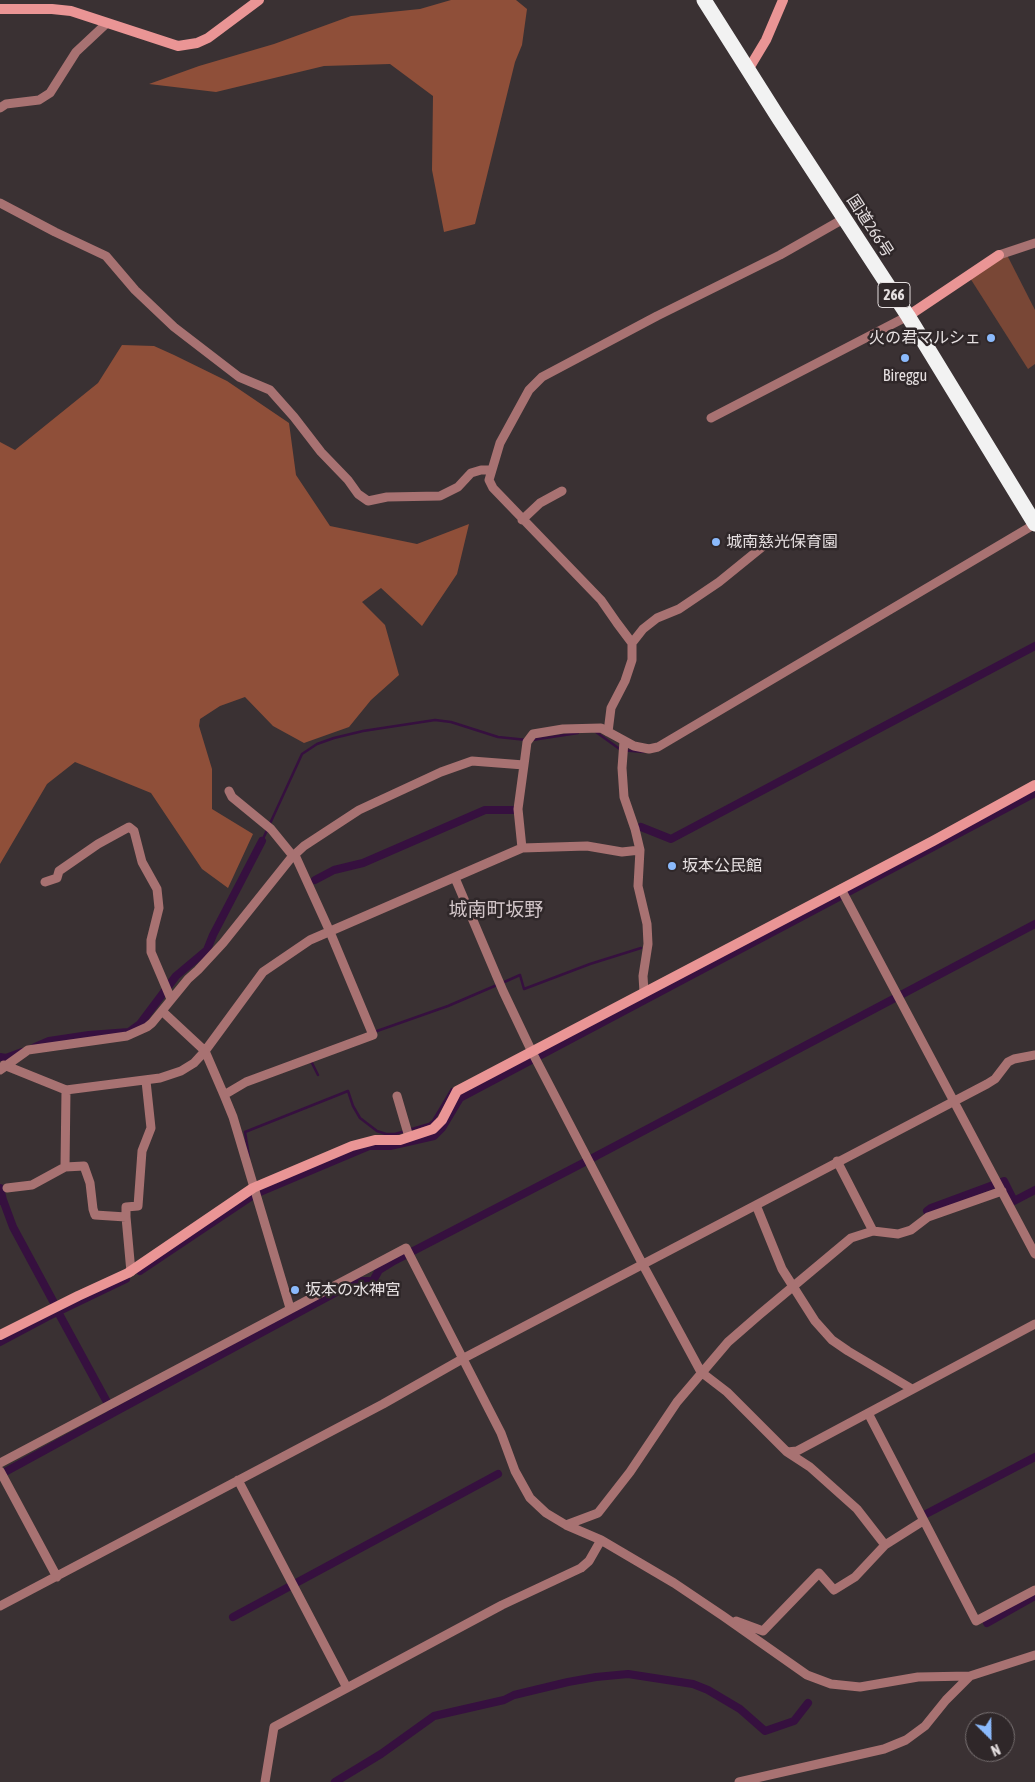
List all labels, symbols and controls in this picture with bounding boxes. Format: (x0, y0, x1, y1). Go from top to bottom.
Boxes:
street label: 国道266号 (843, 191, 897, 261)
road number: 266 (878, 282, 910, 308)
place label: 火の君マルシェ (869, 328, 981, 348)
marker: 火の君マルシェ (985, 332, 997, 344)
marker: Bireggu (899, 352, 911, 364)
place label: Bireggu (883, 366, 927, 386)
place label: 城南慈光保育園 (726, 532, 838, 552)
marker: 城南慈光保育園 (710, 536, 722, 548)
place label: 坂本公民館 (682, 856, 762, 876)
marker: 坂本公民館 (666, 860, 678, 872)
district label: 城南町坂野 (449, 899, 543, 921)
place label: 坂本の水神宮 (305, 1280, 401, 1300)
marker: 坂本の水神宮 (289, 1284, 301, 1296)
north arrow (965, 1712, 1015, 1762)
text: N (989, 1741, 1002, 1759)

